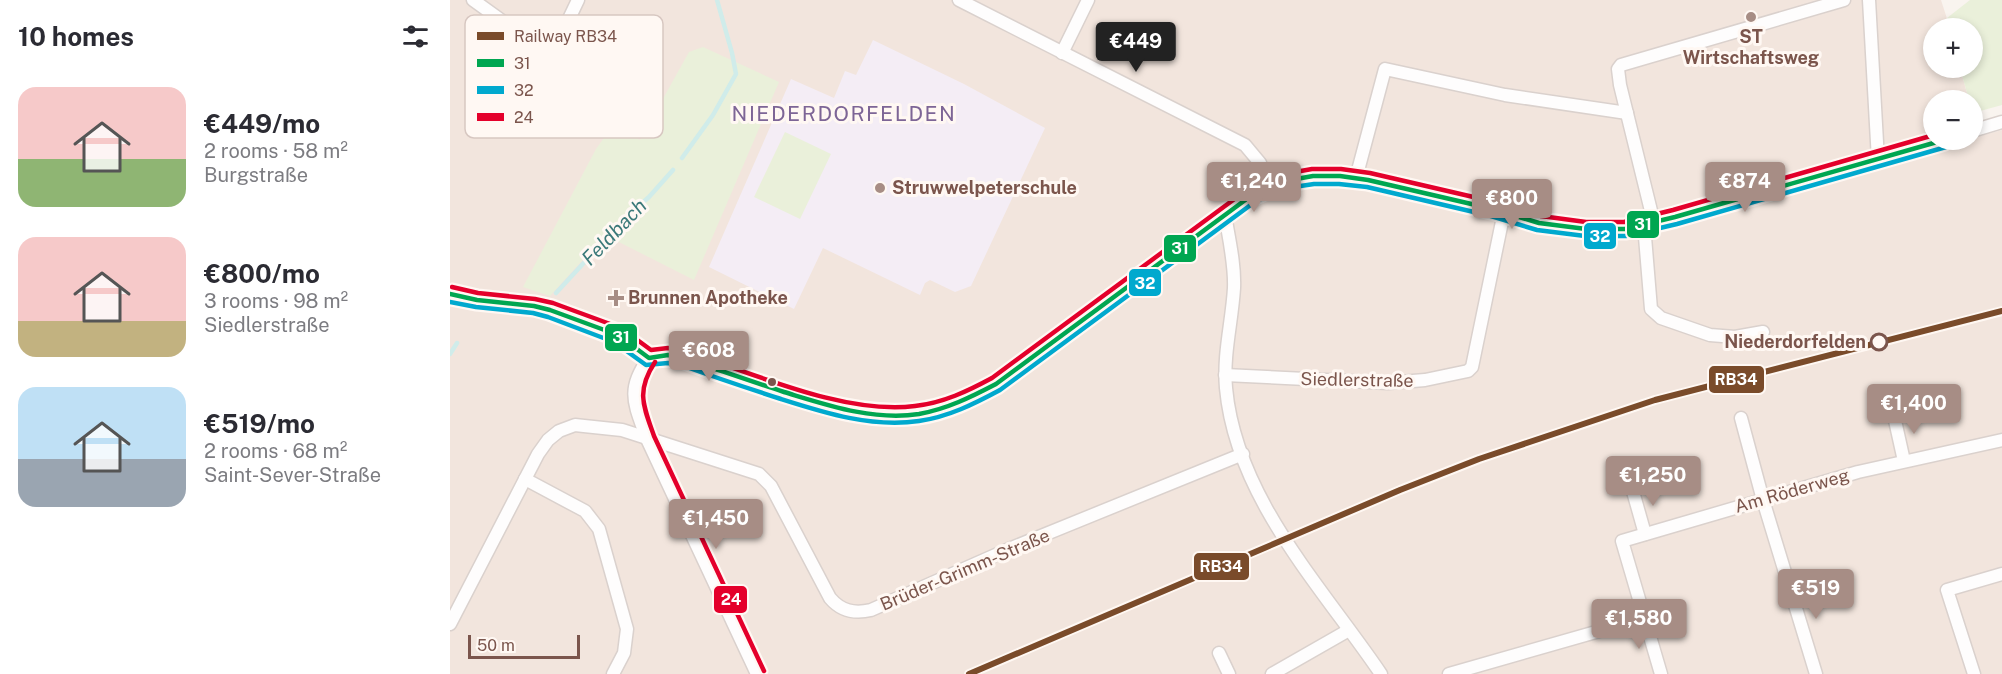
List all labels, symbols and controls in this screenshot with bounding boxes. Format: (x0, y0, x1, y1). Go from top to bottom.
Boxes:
marker: ST Wirtschaftsweg (1744, 10, 1758, 24)
legend (465, 15, 663, 138)
map controls (1923, 18, 1983, 150)
button: + (1923, 18, 1983, 78)
icon: filters (399, 20, 432, 53)
text: 10 homes (18, 21, 134, 52)
pin: €449 (1100, 22, 1172, 73)
place label: ST Wirtschaftsweg (1683, 26, 1819, 68)
text: Railway RB34 (514, 27, 617, 46)
text: €449 (1110, 29, 1162, 53)
text: 31 (514, 54, 531, 73)
text: 32 (514, 81, 534, 100)
button: − (1923, 90, 1983, 150)
district label: NIEDERDORFELDEN (732, 101, 956, 126)
text: €449/mo (204, 108, 320, 139)
text: 24 (514, 108, 534, 127)
icon: home (66, 111, 138, 183)
text: 2 rooms · 58 m² (204, 139, 348, 163)
pin: €1,240 (1205, 162, 1303, 213)
pin: €874 (1709, 162, 1781, 213)
text: Burgstraße (204, 163, 308, 187)
text: €1,240 (1221, 169, 1287, 193)
text: €874 (1719, 169, 1771, 193)
place label: Struwwelpeterschule (892, 177, 1077, 198)
pin: €800 (1476, 179, 1548, 230)
marker: Struwwelpeterschule (873, 181, 887, 195)
text: €800 (1486, 186, 1538, 210)
water label: Feldbach (577, 194, 651, 270)
line badge: 31 (1626, 210, 1660, 239)
text: 31 (1634, 215, 1652, 234)
line badge: 32 (1583, 222, 1617, 250)
text: 32 (1590, 227, 1610, 246)
line badge: 31 (1163, 234, 1197, 263)
text: 31 (1171, 239, 1189, 258)
text: €800/mo (204, 258, 320, 289)
icon: home (66, 261, 138, 333)
line badge: 32 (1128, 268, 1162, 297)
text: 32 (1135, 274, 1155, 293)
place label: Brunnen Apotheke (628, 287, 788, 308)
text: 3 rooms · 98 m² (204, 289, 348, 313)
marker: Brunnen Apotheke (609, 291, 623, 305)
text: Siedlerstraße (204, 313, 330, 337)
line badge: 31 (604, 323, 638, 352)
text: 31 (612, 328, 630, 347)
pin: €608 (673, 331, 745, 382)
place label: Niederdorfelden (1724, 331, 1866, 352)
marker: Niederdorfelden (1870, 333, 1888, 351)
text: €608 (683, 338, 735, 362)
line badge: RB34 (1708, 365, 1765, 394)
street label: Siedlerstraße (1300, 368, 1414, 391)
text: RB34 (1714, 370, 1758, 389)
unlabelled marker (766, 376, 778, 388)
pin: €1,400 (1865, 384, 1963, 435)
text: €1,400 (1881, 391, 1947, 415)
text: €519/mo (204, 408, 315, 439)
icon: home (66, 411, 138, 483)
text: 2 rooms · 68 m² (204, 439, 347, 463)
pin: €1,250 (1604, 456, 1702, 507)
text: Saint-Sever-Straße (204, 463, 381, 487)
text: €1,250 (1620, 463, 1686, 487)
street label: Am Röderweg (1732, 464, 1852, 517)
pin: €1,450 (667, 499, 765, 550)
text: €1,450 (683, 506, 749, 530)
street label: Brüder-Grimm-Straße (877, 524, 1053, 615)
line badge: RB34 (1193, 552, 1250, 581)
text: RB34 (1199, 557, 1243, 576)
pin: €519 (1780, 569, 1852, 620)
text: €519 (1792, 576, 1840, 600)
line badge: 24 (713, 585, 748, 614)
text: 24 (721, 590, 742, 609)
pin: €1,580 (1590, 599, 1688, 650)
text: €1,580 (1606, 606, 1672, 630)
scale bar (468, 632, 580, 660)
text: 50 m (477, 636, 515, 655)

